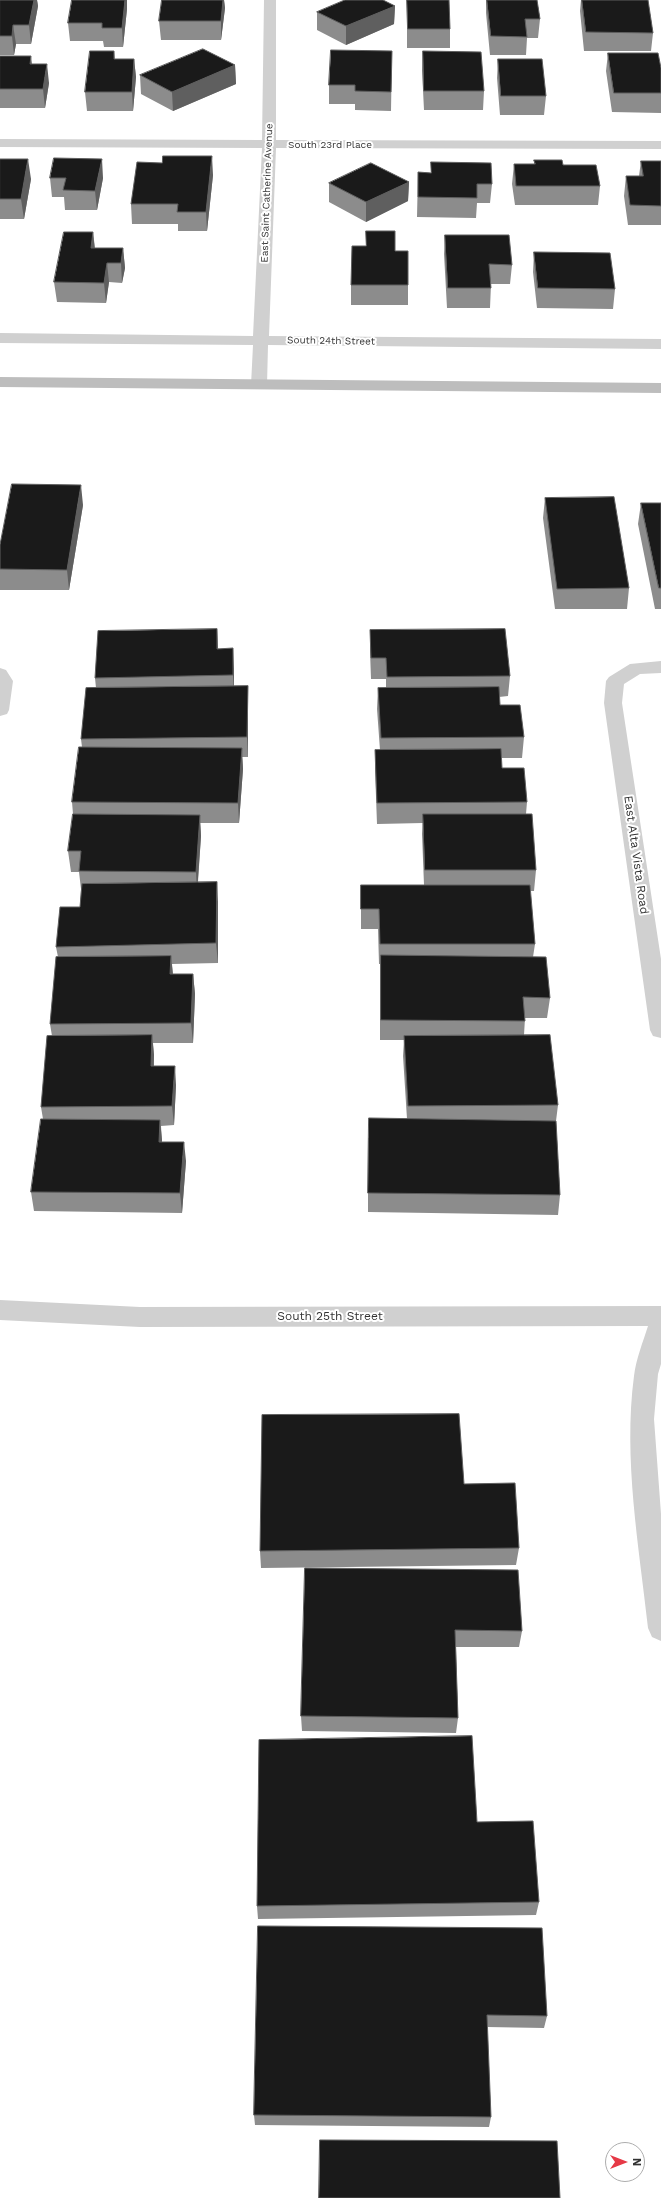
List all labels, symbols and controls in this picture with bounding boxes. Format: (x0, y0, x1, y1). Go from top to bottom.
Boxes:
street label: East Saint Catherine Avenue (259, 123, 275, 263)
street label: South 23rd Place (288, 139, 372, 151)
street label: South 24th Street (287, 334, 375, 348)
street label: East Alta Vista Road (621, 795, 651, 915)
street label: South 25th Street (277, 1309, 383, 1323)
north arrow (605, 2142, 645, 2182)
text: N (630, 2158, 643, 2166)

